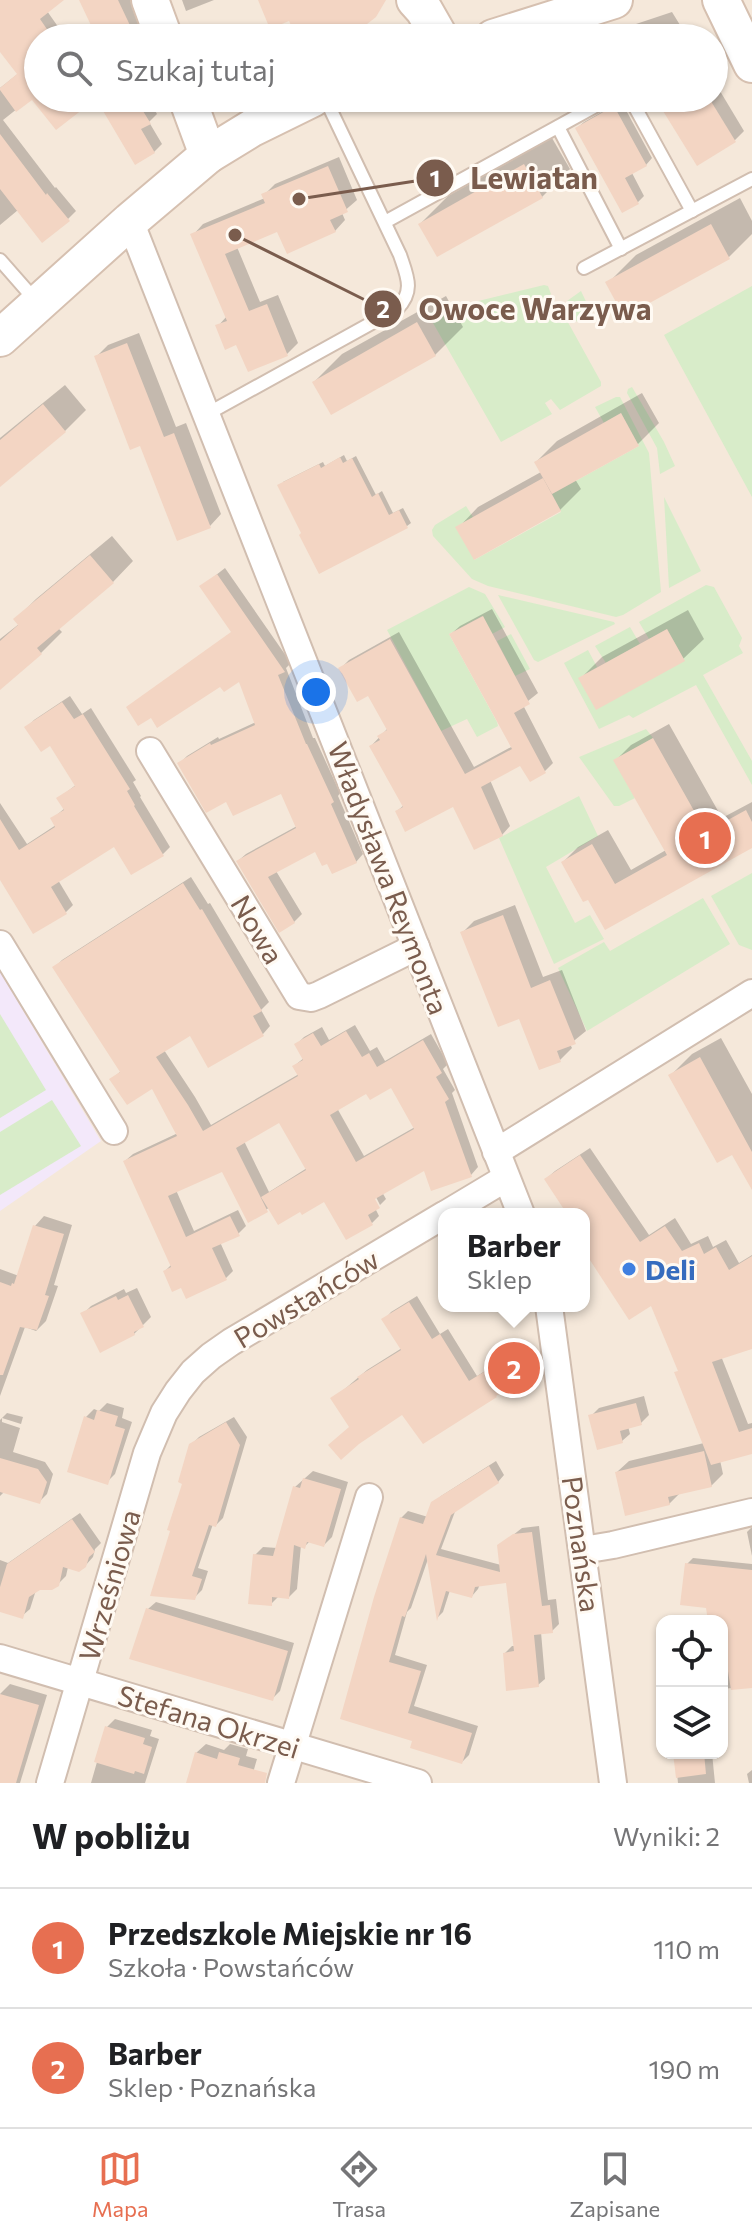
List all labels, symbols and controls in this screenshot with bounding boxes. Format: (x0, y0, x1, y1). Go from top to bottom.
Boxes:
search box (24, 24, 728, 112)
icon: search (52, 46, 96, 90)
text: Szukaj tutaj (116, 50, 275, 87)
callout: Lewiatan (415, 151, 614, 205)
text: Lewiatan (470, 158, 598, 195)
text: 1 (430, 163, 440, 192)
callout: Owoce Warzywa (363, 282, 668, 336)
text: Owoce Warzywa (419, 289, 651, 326)
text: 2 (376, 294, 390, 323)
your location (296, 672, 336, 712)
street label: Władysława Reymonta (321, 737, 457, 1019)
pin: 1 (679, 808, 731, 868)
street label: Nowa (224, 888, 292, 970)
popup (438, 1208, 590, 1312)
text: Barber (467, 1226, 561, 1263)
street label: Powstańców (227, 1241, 385, 1355)
place label: Deli (645, 1252, 696, 1286)
marker: Deli (620, 1260, 638, 1278)
text: Sklep (467, 1263, 532, 1294)
pin: 2 (488, 1338, 540, 1398)
street label: Poznańska (556, 1474, 608, 1614)
street label: Wrześniowa (71, 1505, 147, 1665)
map controls (656, 1615, 728, 1759)
button: locate (656, 1615, 728, 1687)
street label: Stefana Okrzei (114, 1677, 304, 1765)
button: layers (656, 1687, 728, 1759)
text: W pobliżu (32, 1814, 190, 1856)
text: Wyniki: 2 (613, 1820, 720, 1851)
text: Przedszkole Miejskie nr 16 (108, 1914, 472, 1951)
text: 1 (52, 1933, 64, 1964)
text: 110 m (653, 1933, 720, 1964)
text: Szkoła · Powstańców (108, 1951, 354, 1982)
text: Barber (108, 2034, 202, 2071)
text: 2 (51, 2053, 65, 2084)
text: 190 m (648, 2053, 720, 2084)
text: Sklep · Poznańska (108, 2071, 316, 2102)
tab: Mapa (92, 2147, 149, 2222)
tab: Trasa (332, 2147, 386, 2222)
tab: Zapisane (570, 2147, 660, 2222)

